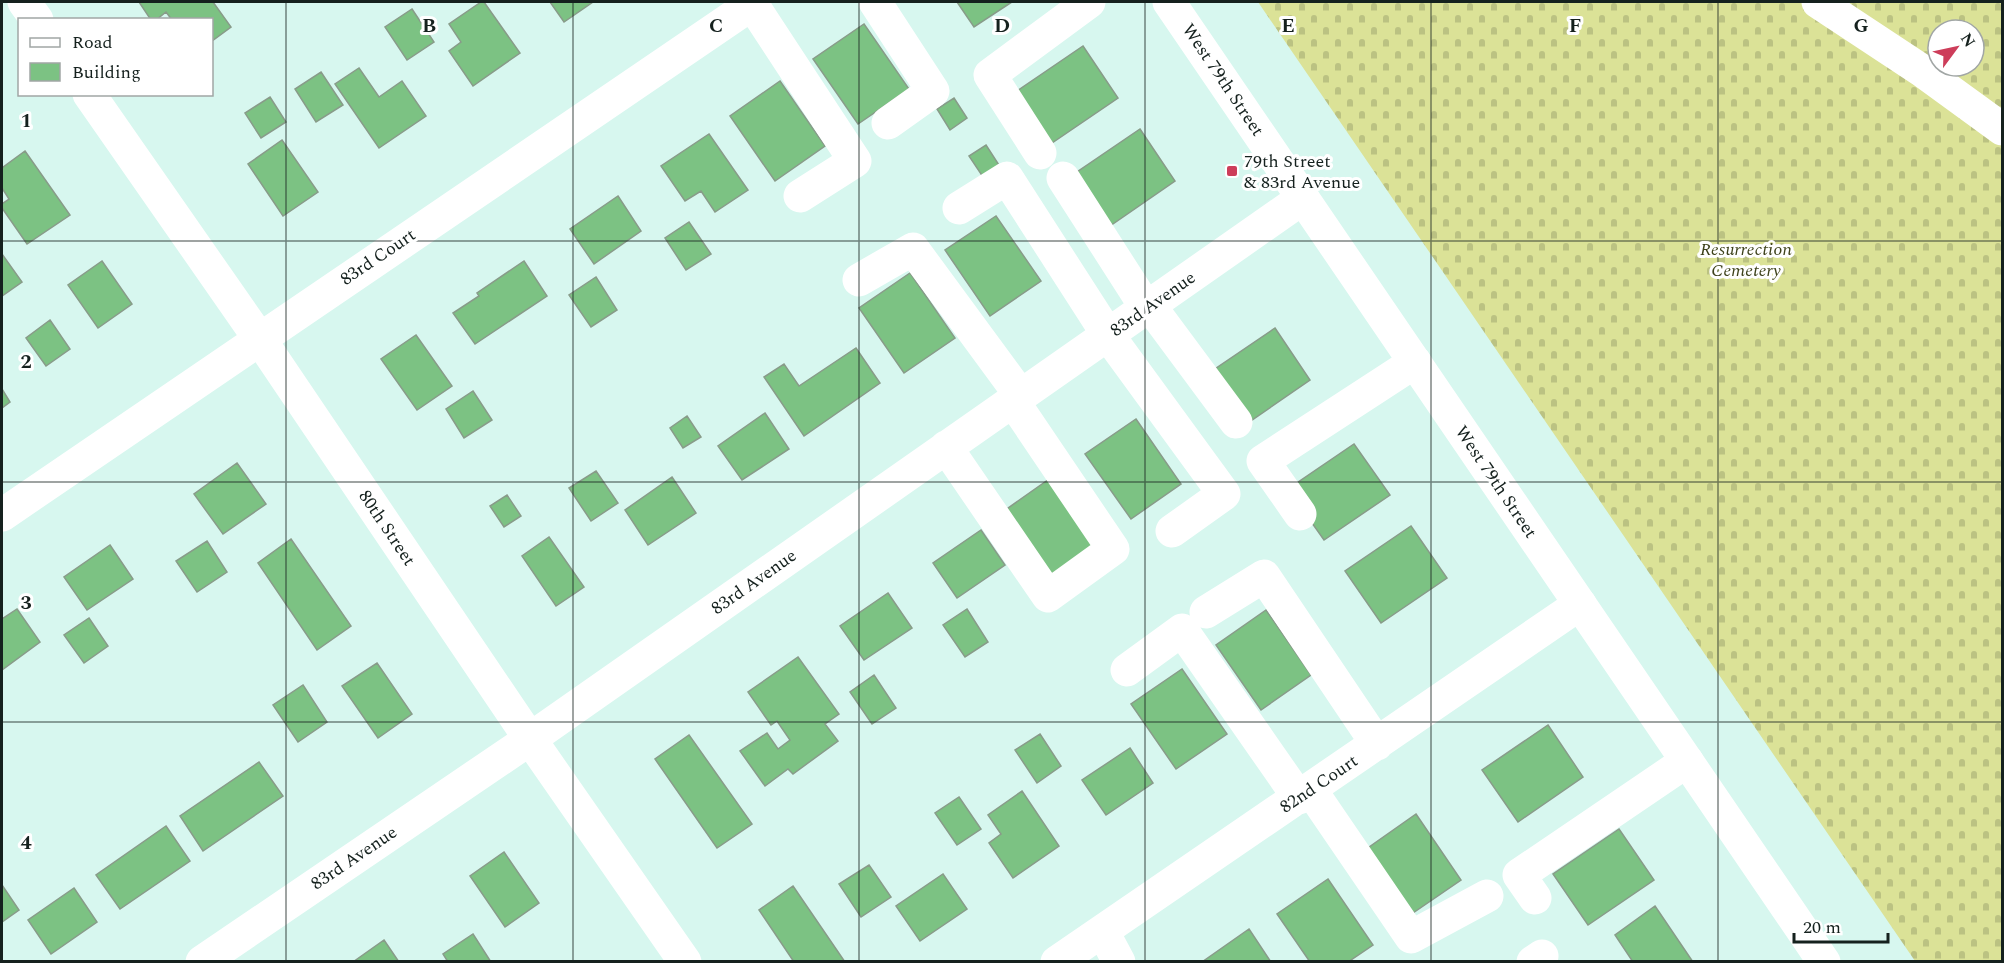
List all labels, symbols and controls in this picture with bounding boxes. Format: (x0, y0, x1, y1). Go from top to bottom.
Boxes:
text: B (422, 11, 436, 41)
text: C (709, 11, 723, 41)
text: D (994, 11, 1010, 41)
text: E (1281, 11, 1295, 41)
text: F (1569, 11, 1581, 41)
text: G (1853, 11, 1869, 41)
legend (18, 18, 213, 96)
street label: West 79th Street (1175, 18, 1271, 142)
north arrow (1926, 18, 1986, 78)
text: N (1954, 28, 1981, 52)
text: Road (72, 29, 113, 56)
text: Building (72, 59, 141, 86)
text: 1 (20, 106, 32, 136)
place label: 79th Street & 83rd Avenue (1244, 148, 1360, 196)
marker: 79th Street & 83rd Avenue (1225, 164, 1239, 178)
street label: 83rd Court (335, 222, 421, 292)
park label: Resurrection Cemetery (1700, 236, 1792, 284)
street label: 83rd Avenue (1105, 265, 1201, 343)
text: 2 (20, 347, 32, 377)
street label: West 79th Street (1448, 420, 1544, 544)
street label: 80th Street (352, 485, 422, 571)
street label: 83rd Avenue (706, 543, 802, 621)
text: 3 (20, 588, 32, 618)
street label: 82nd Court (1274, 748, 1364, 820)
street label: 83rd Avenue (305, 819, 403, 897)
text: 4 (20, 828, 32, 858)
scale bar (1794, 906, 1888, 944)
text: 20 m (1803, 914, 1841, 941)

